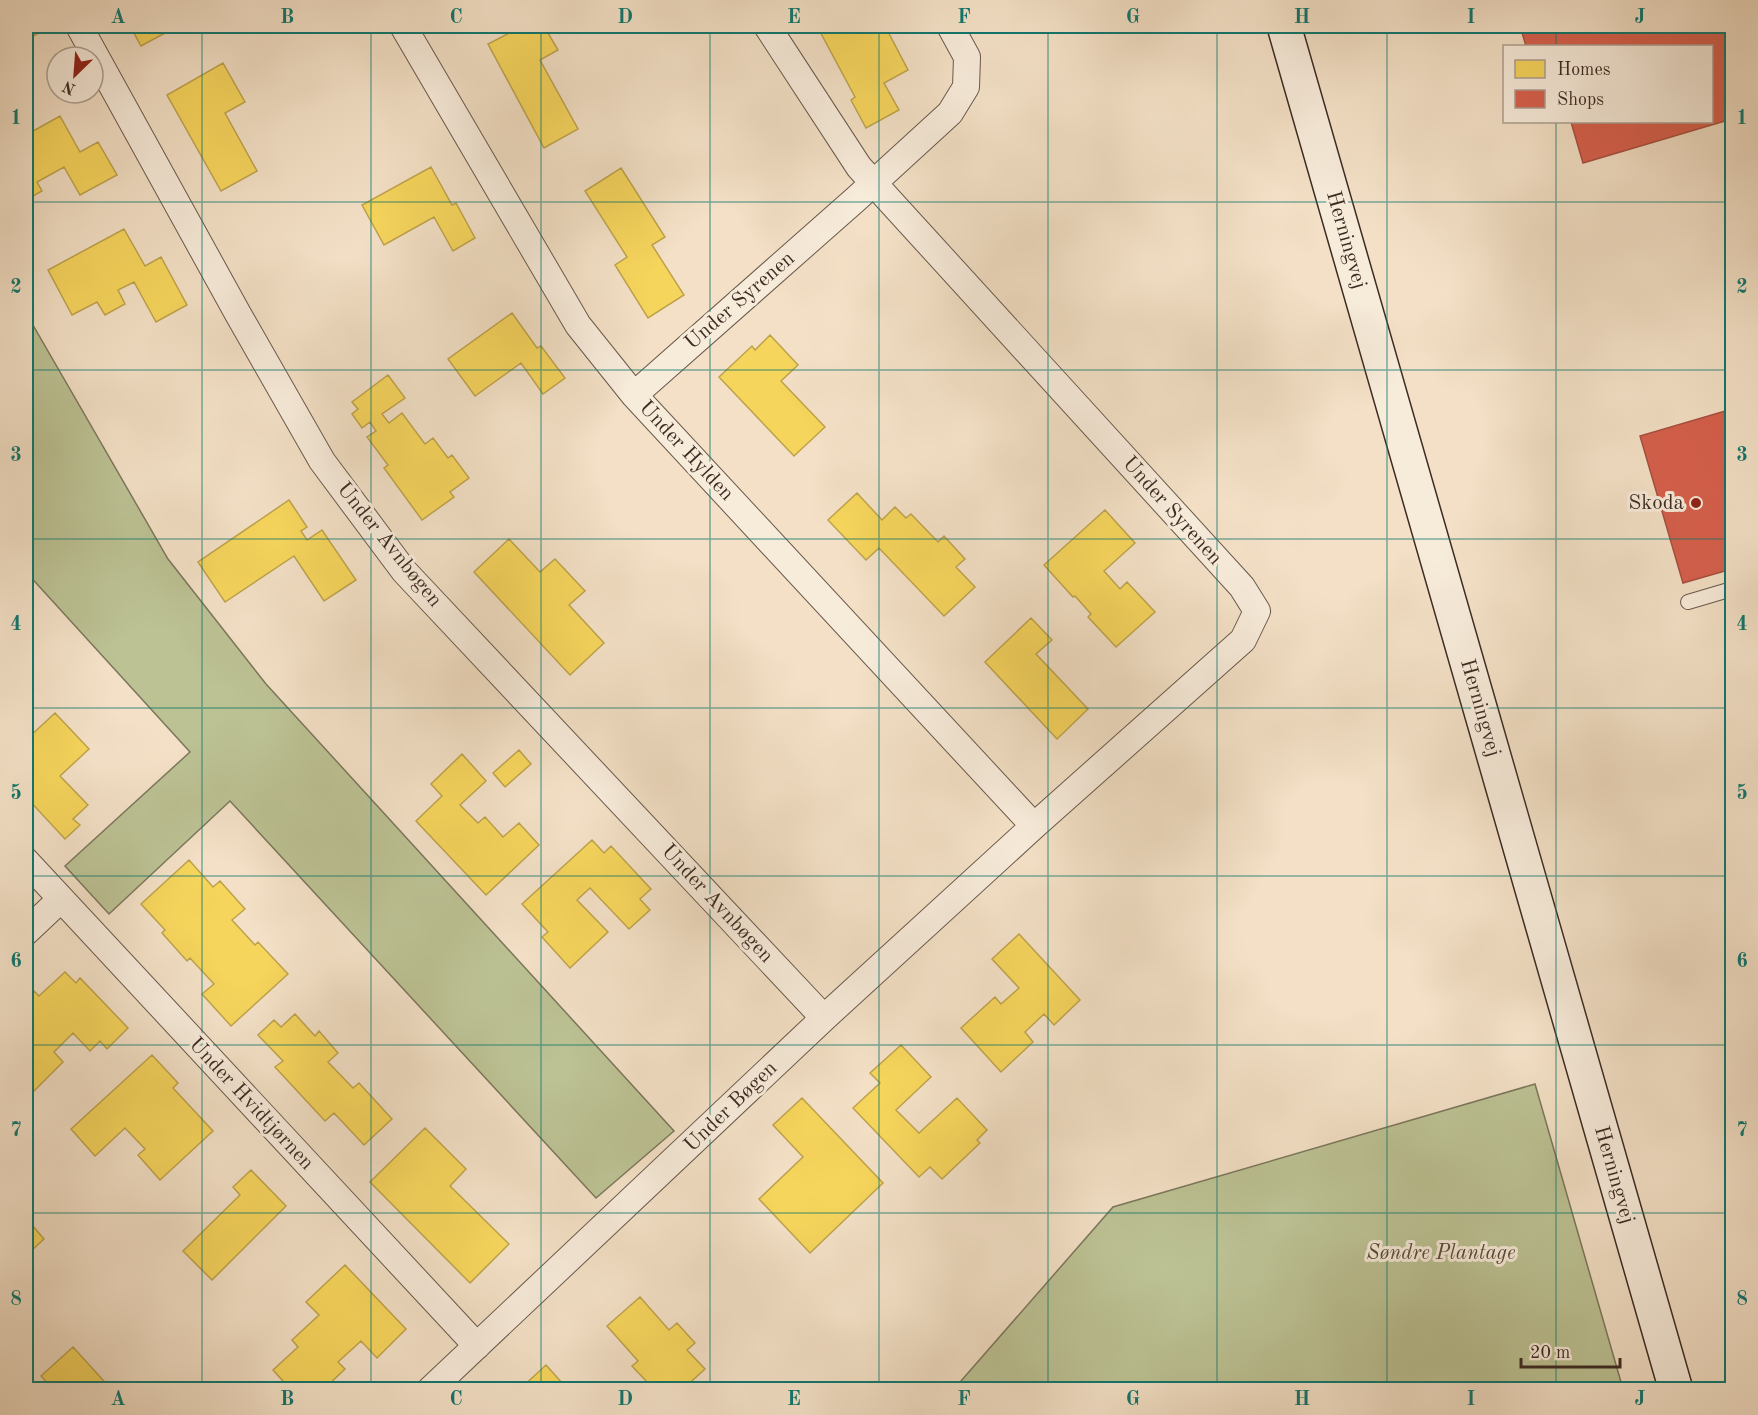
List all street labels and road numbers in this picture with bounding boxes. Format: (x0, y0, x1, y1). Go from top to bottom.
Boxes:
street label: Herningvej (1322, 189, 1370, 291)
street label: Under Syrenen (681, 248, 799, 354)
street label: Under Hylden (635, 397, 737, 505)
street label: Under Syrenen (1118, 453, 1226, 569)
street label: Under Avnbøgen (333, 479, 445, 611)
street label: Herningvej (1456, 657, 1504, 759)
street label: Under Avnbøgen (657, 841, 777, 967)
street label: Under Hvidtjørnen (184, 1034, 318, 1174)
street label: Under Bøgen (681, 1058, 781, 1156)
street label: Herningvej (1590, 1124, 1638, 1226)

